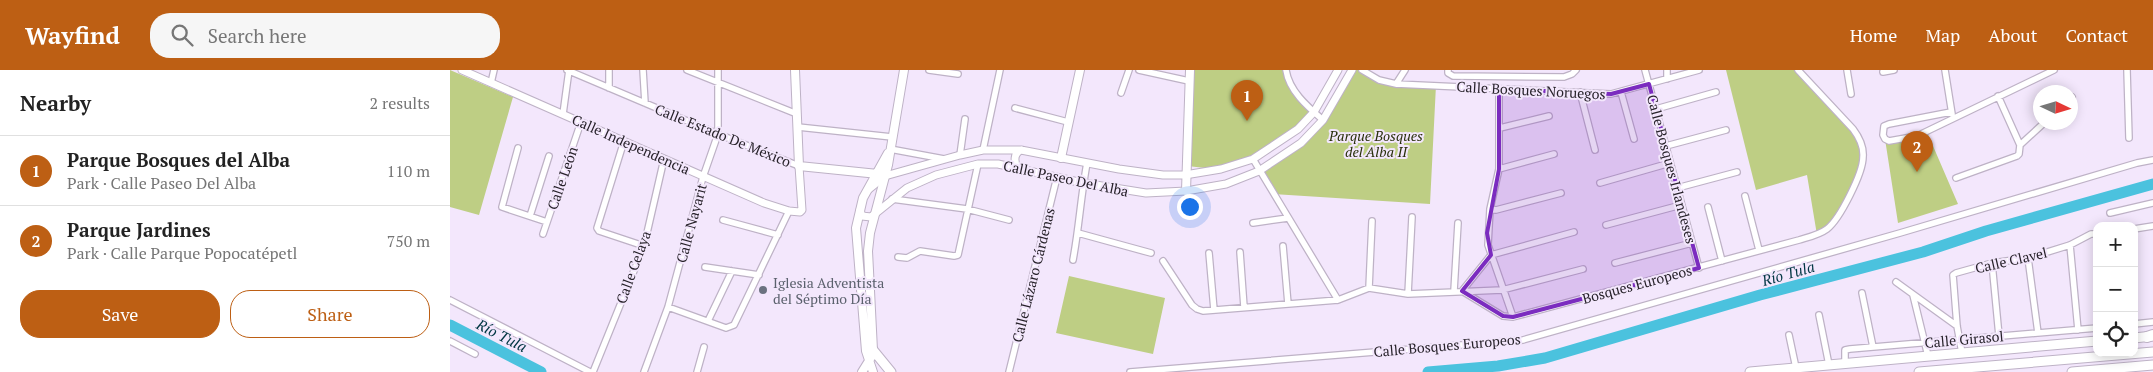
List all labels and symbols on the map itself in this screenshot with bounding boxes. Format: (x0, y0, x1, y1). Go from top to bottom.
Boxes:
street label: Calle Bosques Noruegos (1456, 77, 1606, 103)
pin: 1 (1231, 80, 1263, 121)
north arrow (2033, 85, 2078, 130)
street label: Calle Bosques Irlandeses (1643, 92, 1701, 246)
street label: Calle Estado De México (652, 99, 794, 171)
street label: Calle Independencia (569, 109, 693, 179)
park label: Parque Bosques del Alba II (1328, 126, 1423, 161)
pin: 2 (1901, 131, 1933, 172)
street label: Calle León (542, 143, 582, 212)
street label: Calle Paseo Del Alba (1002, 155, 1130, 201)
street label: Calle Nayarit (671, 181, 711, 265)
your location (1177, 194, 1203, 220)
street label: Calle Lázaro Cárdenas (1007, 206, 1059, 344)
street label: Calle Celaya (611, 228, 655, 306)
street label: Calle Clavel (1973, 242, 2049, 278)
water label: Río Tula (1758, 256, 1817, 290)
street label: Bosques Europeos (1580, 260, 1694, 308)
place label: Iglesia Adventista del Séptimo Día (773, 273, 884, 308)
marker: Iglesia Adventista del Séptimo Día (757, 284, 769, 296)
water label: Río Tula (472, 313, 531, 356)
street label: Calle Girasol (1924, 326, 2004, 352)
street label: Calle Bosques Europeos (1373, 329, 1521, 361)

